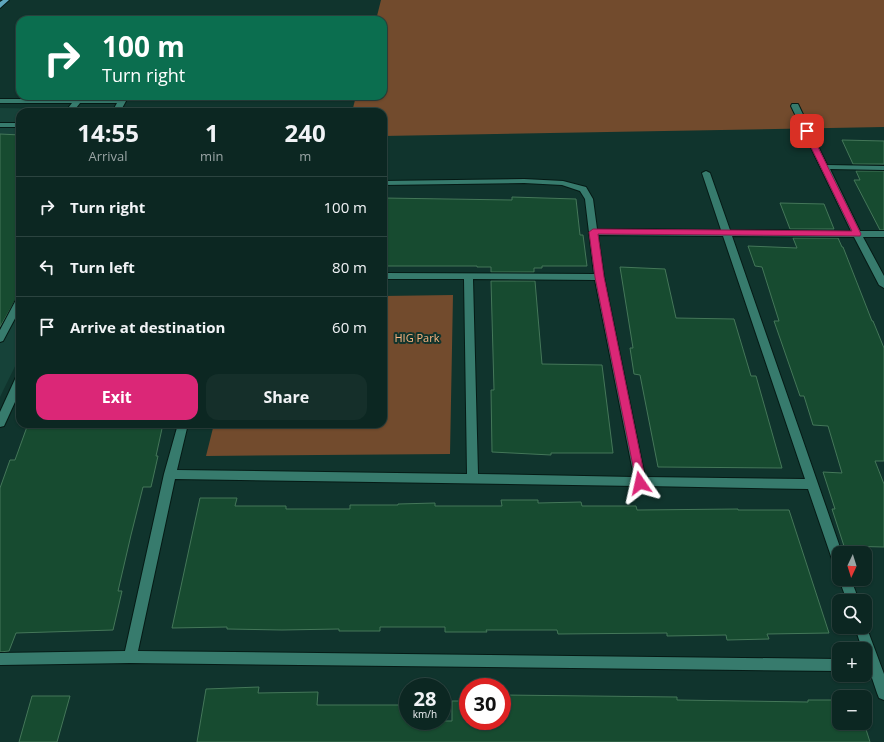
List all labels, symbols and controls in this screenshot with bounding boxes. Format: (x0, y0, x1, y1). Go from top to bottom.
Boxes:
text: 100 m (102, 27, 185, 65)
icon: right (36, 32, 88, 84)
text: Turn right (102, 63, 185, 87)
pin (790, 114, 824, 148)
text: 14:55 (77, 116, 139, 149)
text: 1 (205, 116, 219, 149)
text: 240 (285, 116, 326, 149)
icon: arrive (796, 120, 818, 142)
text: Arrival (88, 147, 128, 165)
text: min (200, 147, 223, 165)
text: m (299, 147, 311, 165)
icon: right (36, 196, 58, 218)
text: Turn right (70, 197, 145, 217)
text: 100 m (323, 197, 367, 217)
icon: left (36, 256, 58, 278)
text: Turn left (70, 257, 135, 277)
text: 80 m (332, 257, 367, 277)
icon: arrive (36, 316, 58, 338)
text: Arrive at destination (70, 317, 225, 337)
text: 60 m (332, 317, 367, 337)
park label: HIG Park (394, 330, 440, 345)
button: Exit (36, 374, 198, 420)
button: Share (206, 374, 367, 420)
position arrow (619, 462, 661, 504)
north arrow (832, 546, 872, 586)
map controls (832, 546, 872, 730)
button: search (832, 594, 872, 634)
button: + (832, 642, 872, 682)
speed limit sign: 30 (459, 678, 511, 730)
text: 28 (414, 685, 436, 712)
button: − (832, 690, 872, 730)
text: km/h (413, 707, 437, 721)

